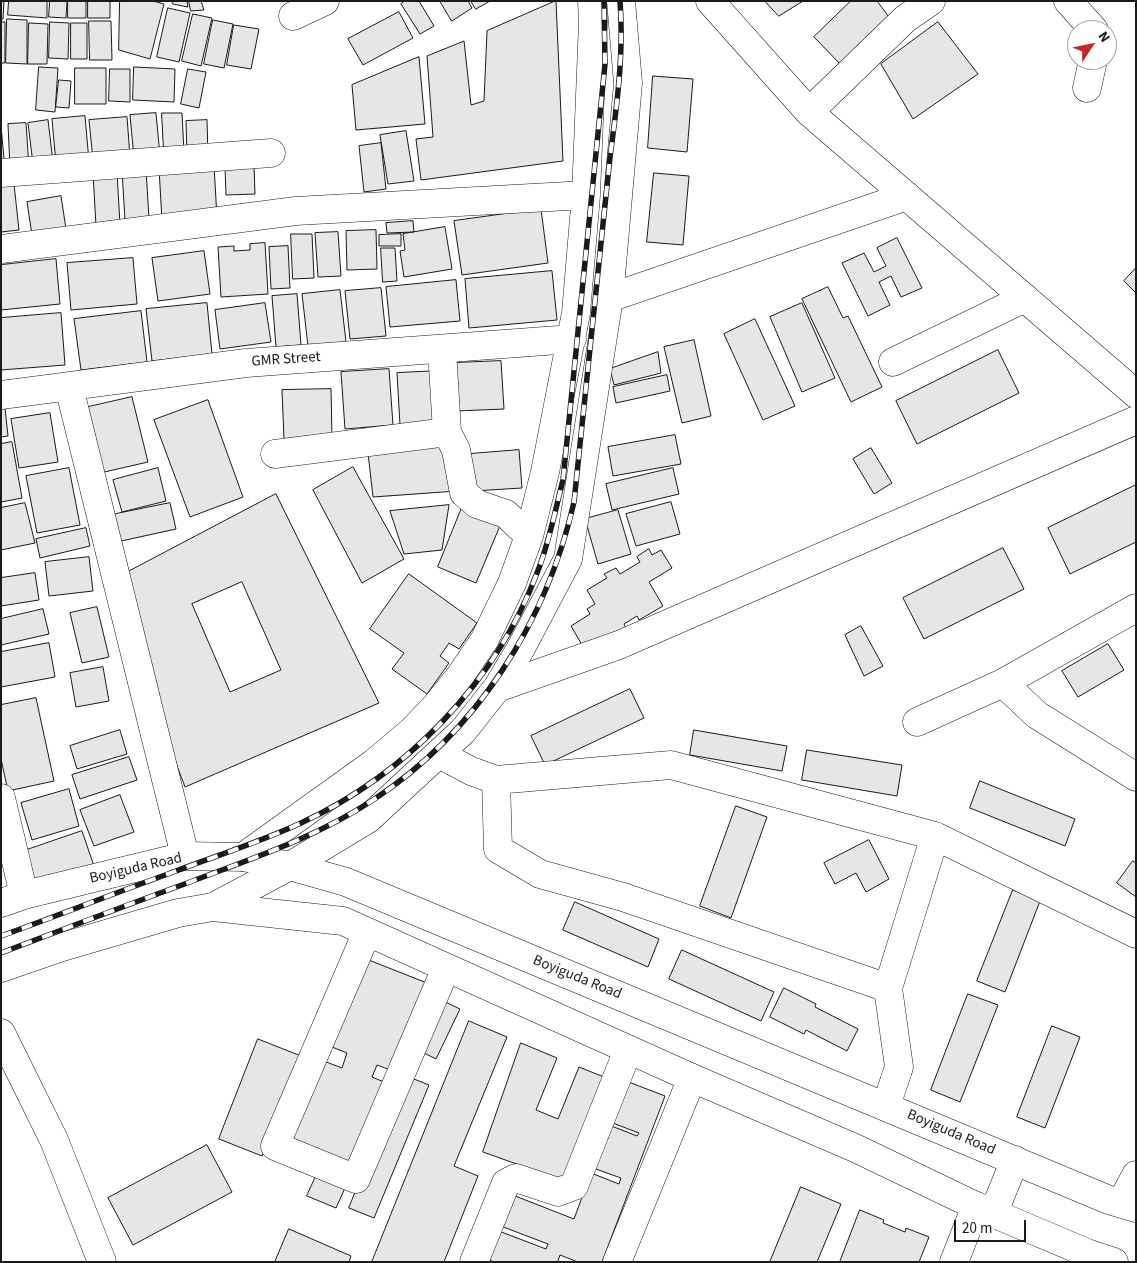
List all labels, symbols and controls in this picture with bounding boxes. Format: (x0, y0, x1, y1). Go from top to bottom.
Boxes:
north arrow (1067, 20, 1117, 70)
text: N (1093, 28, 1115, 47)
street label: GMR Street (251, 349, 321, 371)
street label: Boyiguda Road (88, 850, 184, 888)
street label: Boyiguda Road (530, 952, 624, 1004)
street label: Boyiguda Road (904, 1106, 998, 1160)
scale bar (957, 1210, 1030, 1242)
text: 20 m (962, 1218, 992, 1239)

